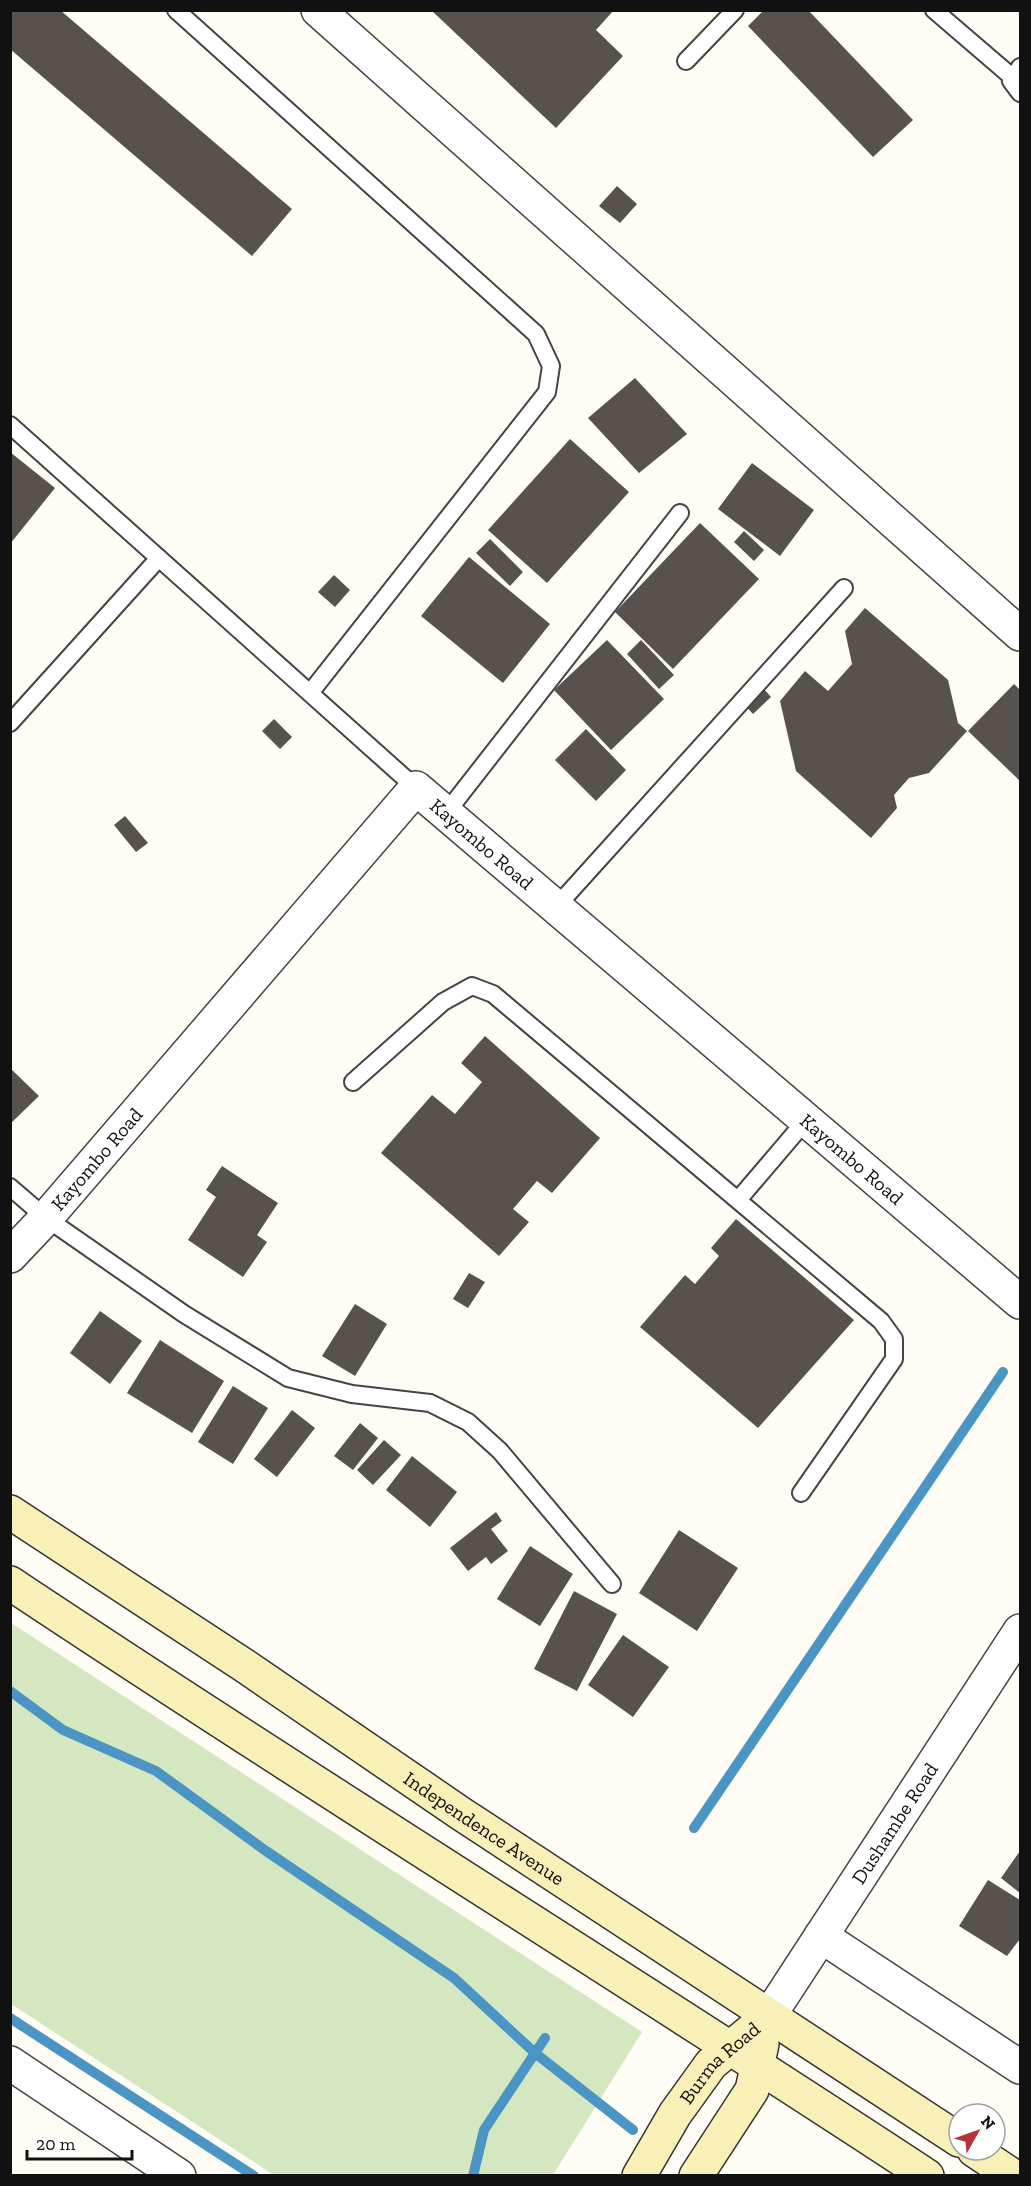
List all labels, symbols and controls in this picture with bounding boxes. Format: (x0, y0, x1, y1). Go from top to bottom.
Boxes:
street label: Kayombo Road (425, 793, 538, 895)
street label: Kayombo Road (46, 1103, 148, 1216)
street label: Kayombo Road (795, 1108, 908, 1210)
street label: Dushambe Road (846, 1758, 943, 1888)
street label: Independence Avenue (399, 1766, 569, 1890)
street label: Burma Road (674, 2017, 765, 2109)
north arrow (947, 2102, 1007, 2162)
text: N (977, 2112, 999, 2133)
scale bar (27, 2123, 132, 2161)
text: 20 m (36, 2133, 76, 2155)

